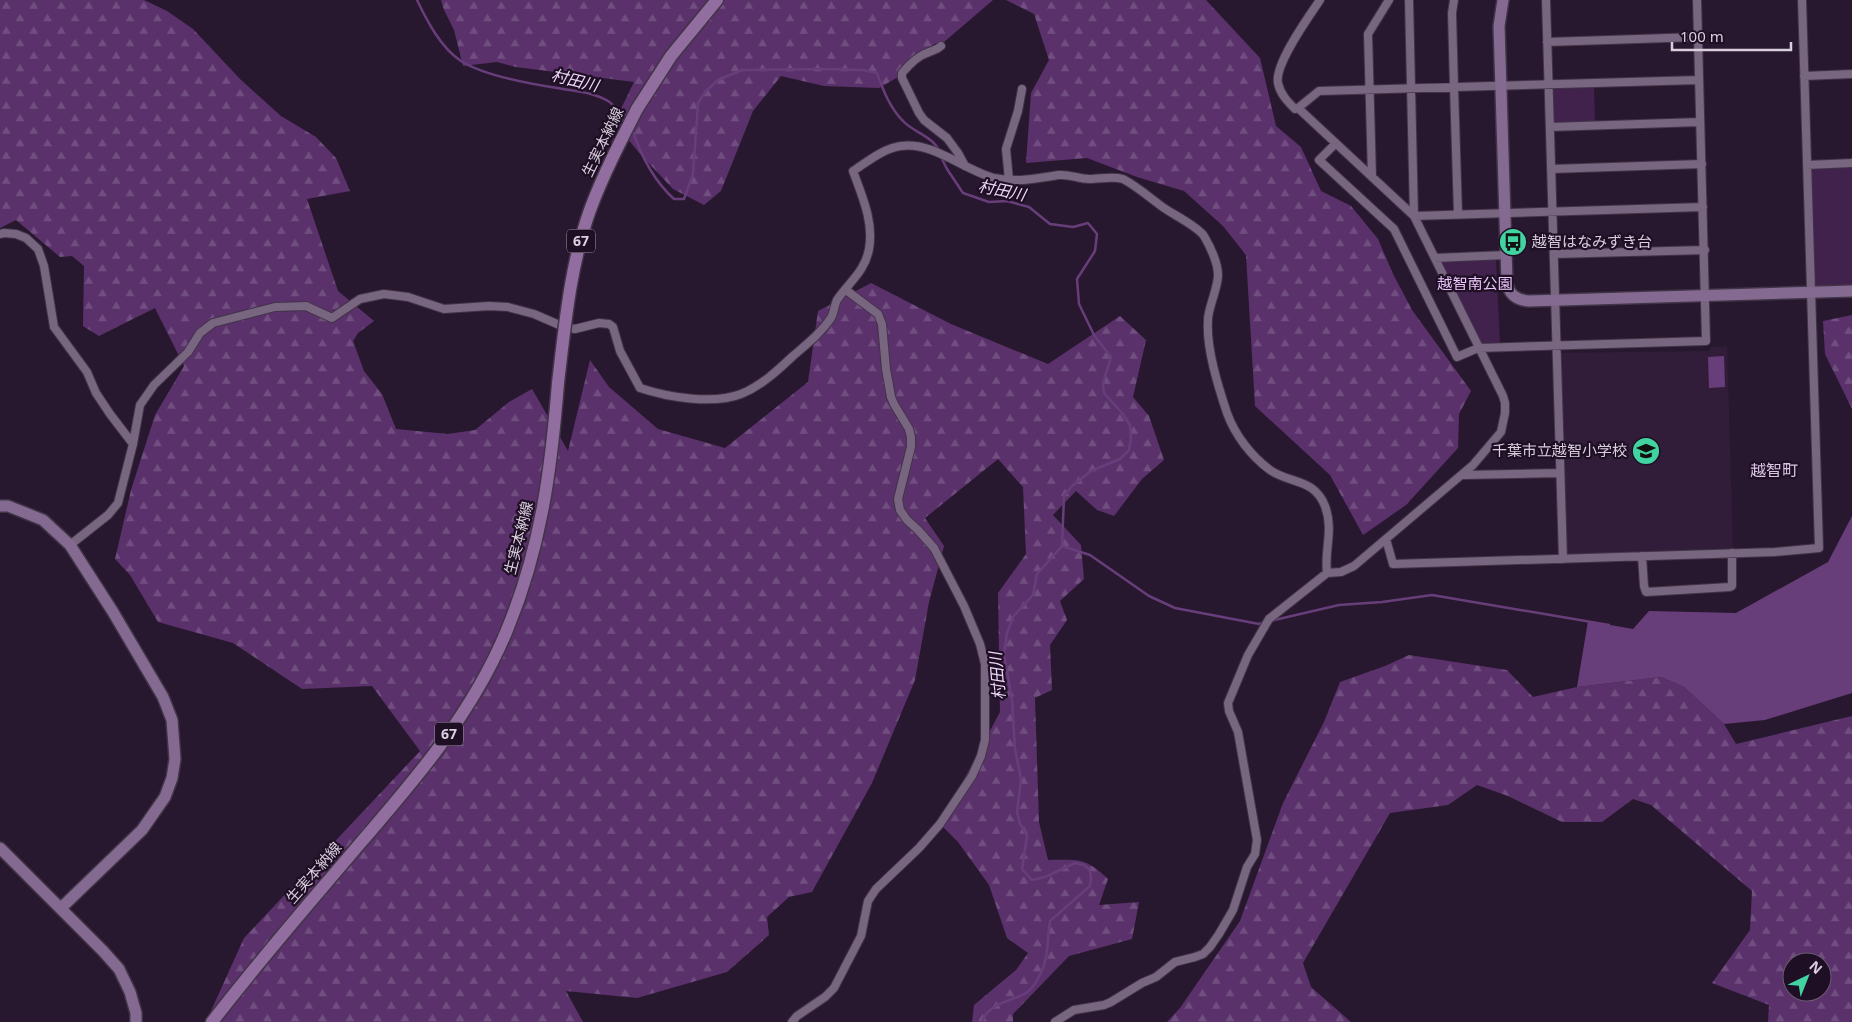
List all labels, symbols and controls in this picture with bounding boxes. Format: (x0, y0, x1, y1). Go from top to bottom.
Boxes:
scale bar (1672, 20, 1791, 52)
text: 100 m (1680, 26, 1724, 46)
water label: 村田川 (549, 64, 603, 97)
street label: 生実本納線 (577, 103, 628, 180)
water label: 村田川 (976, 174, 1030, 206)
bus stop icon: 越智はなみずき台 (1498, 227, 1528, 257)
road number: 67 (567, 230, 595, 252)
place label: 越智はなみずき台 (1531, 231, 1652, 251)
park label: 越智南公園 (1436, 273, 1513, 293)
school or university icon: 千葉市立越智小学校 (1631, 436, 1661, 466)
place label: 千葉市立越智小学校 (1492, 440, 1627, 460)
district label: 越智町 (1750, 459, 1798, 481)
street label: 生実本納線 (499, 499, 537, 577)
water label: 村田川 (984, 649, 1010, 701)
road number: 67 (435, 722, 463, 746)
street label: 生実本納線 (281, 837, 345, 907)
north arrow (1782, 952, 1832, 1002)
text: N (1806, 956, 1827, 978)

